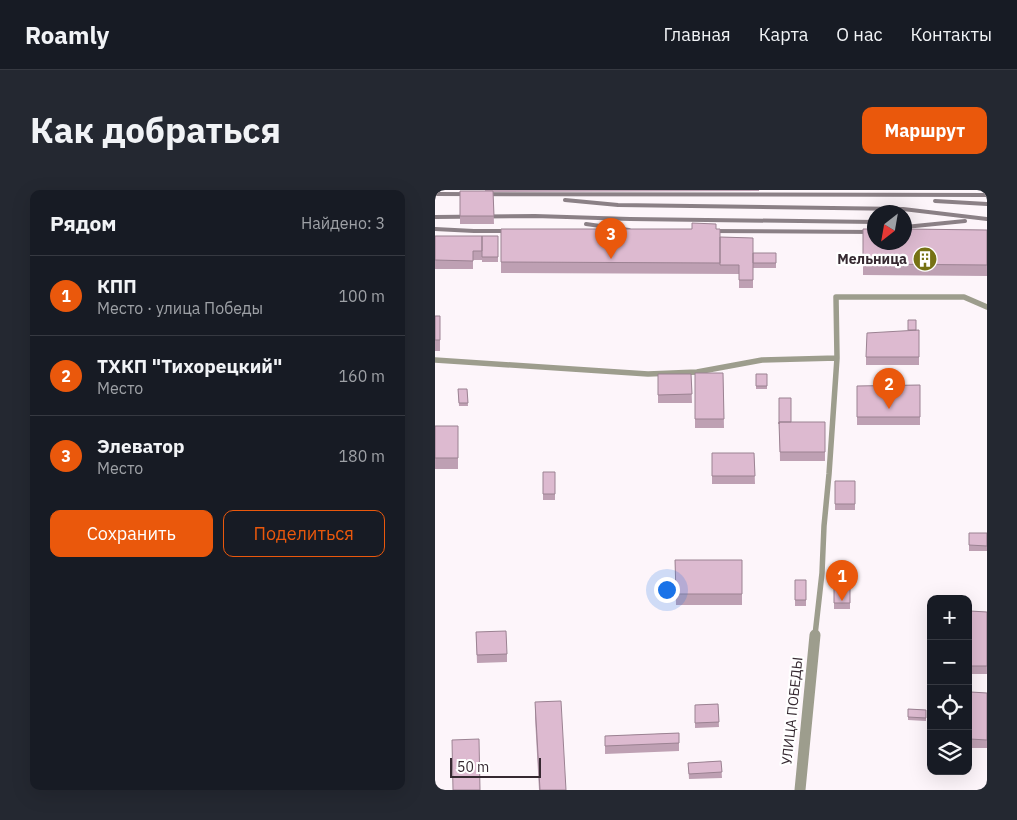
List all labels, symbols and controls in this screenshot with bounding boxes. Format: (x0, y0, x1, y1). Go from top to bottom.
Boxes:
text: Roamly (25, 19, 109, 51)
text: Главная (663, 23, 731, 46)
text: Карта (759, 23, 808, 46)
text: О нас (836, 23, 883, 46)
text: Контакты (911, 23, 992, 46)
text: Как добраться (30, 107, 281, 153)
button: Маршрут (862, 107, 987, 154)
north arrow (867, 205, 912, 250)
text: Рядом (50, 209, 117, 237)
text: Найдено: 3 (301, 213, 385, 233)
pin: 3 (595, 218, 627, 259)
building icon: Мельница (912, 246, 938, 272)
place label: Мельница (837, 250, 907, 268)
text: КПП (97, 274, 137, 298)
text: 1 (61, 286, 71, 306)
text: 100 m (338, 286, 385, 306)
text: Место · улица Победы (97, 298, 263, 318)
text: ТХКП "Тихорецкий" (97, 354, 282, 378)
text: 2 (61, 366, 71, 386)
text: 160 m (338, 366, 385, 386)
pin: 2 (873, 368, 905, 409)
text: Место (97, 378, 143, 398)
text: Элеватор (97, 434, 185, 458)
text: 3 (61, 446, 71, 466)
text: 180 m (338, 446, 385, 466)
text: Место (97, 458, 143, 478)
button: Сохранить (50, 510, 213, 557)
button: Поделиться (223, 510, 385, 557)
pin: 1 (826, 560, 858, 601)
your location (654, 577, 680, 603)
map controls (927, 595, 972, 775)
button: + (927, 595, 972, 640)
button: − (927, 640, 972, 685)
street label: УЛИЦА ПОБЕДЫ (777, 656, 807, 766)
button: locate (927, 685, 972, 730)
button: layers (927, 730, 972, 775)
scale bar (450, 755, 541, 778)
text: 50 m (457, 758, 489, 776)

